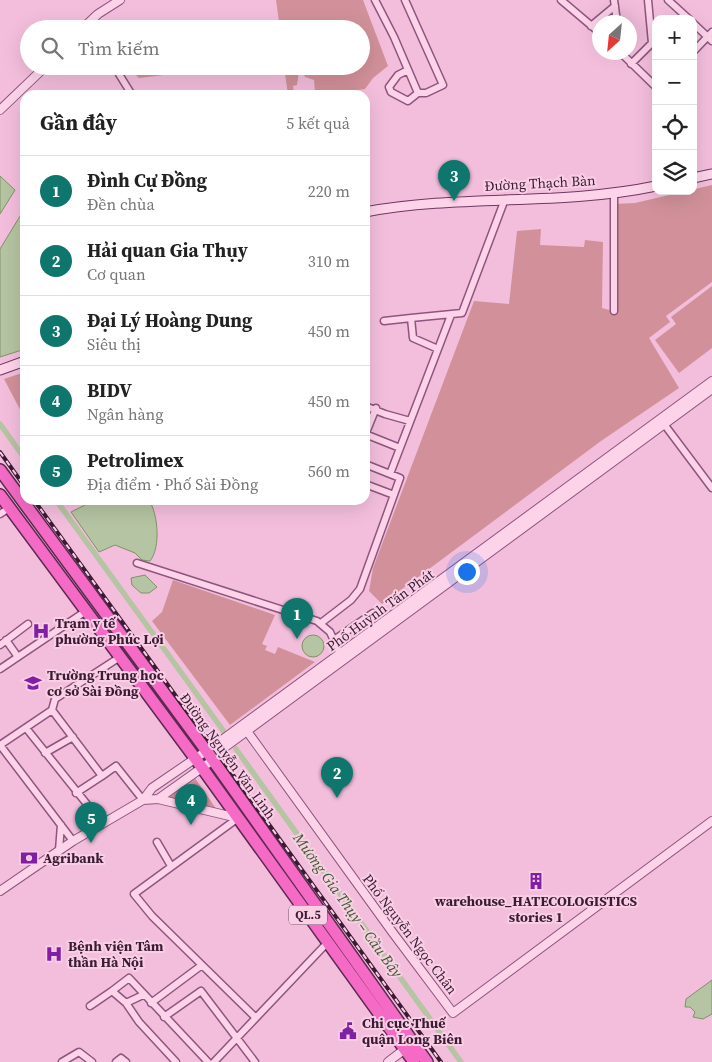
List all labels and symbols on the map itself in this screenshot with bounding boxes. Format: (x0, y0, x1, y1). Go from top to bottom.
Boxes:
north arrow (592, 15, 637, 60)
pin: 3 (438, 160, 470, 201)
street label: Đường Thạch Bàn (484, 170, 597, 196)
your location (454, 559, 480, 585)
street label: Phố Huỳnh Tấn Phát (322, 564, 438, 656)
pin: 1 (281, 598, 313, 639)
place label: Trạm y tế phường Phúc Lợi (55, 613, 164, 649)
hospital icon: Trạm y tế phường Phúc Lợi (31, 621, 51, 641)
place label: Trường Trung học cơ sở Sài Đồng (47, 665, 164, 701)
school or university icon: Trường Trung học cơ sở Sài Đồng (23, 673, 43, 693)
street label: Đường Nguyễn Văn Linh (175, 689, 281, 823)
pin: 2 (321, 757, 353, 798)
pin: 4 (175, 784, 207, 825)
pin: 5 (75, 802, 107, 843)
water label: Mương Gia Thụy – Cầu Bây (288, 828, 408, 982)
bank icon: Agribank (19, 848, 39, 868)
place label: Agribank (43, 848, 104, 868)
street label: Phố Nguyễn Ngọc Chân (358, 870, 462, 999)
building icon: warehouse_HATECOLOGISTICS stories 1 (526, 871, 546, 891)
place label: warehouse_HATECOLOGISTICS stories 1 (434, 891, 637, 927)
road number: QL.5 (289, 906, 327, 924)
place label: Bệnh viện Tâm thần Hà Nội (68, 936, 164, 972)
hospital icon: Bệnh viện Tâm thần Hà Nội (44, 944, 64, 964)
place label: Chi cục Thuế quận Long Biên (362, 1013, 463, 1049)
public building icon: Chi cục Thuế quận Long Biên (338, 1021, 358, 1041)

